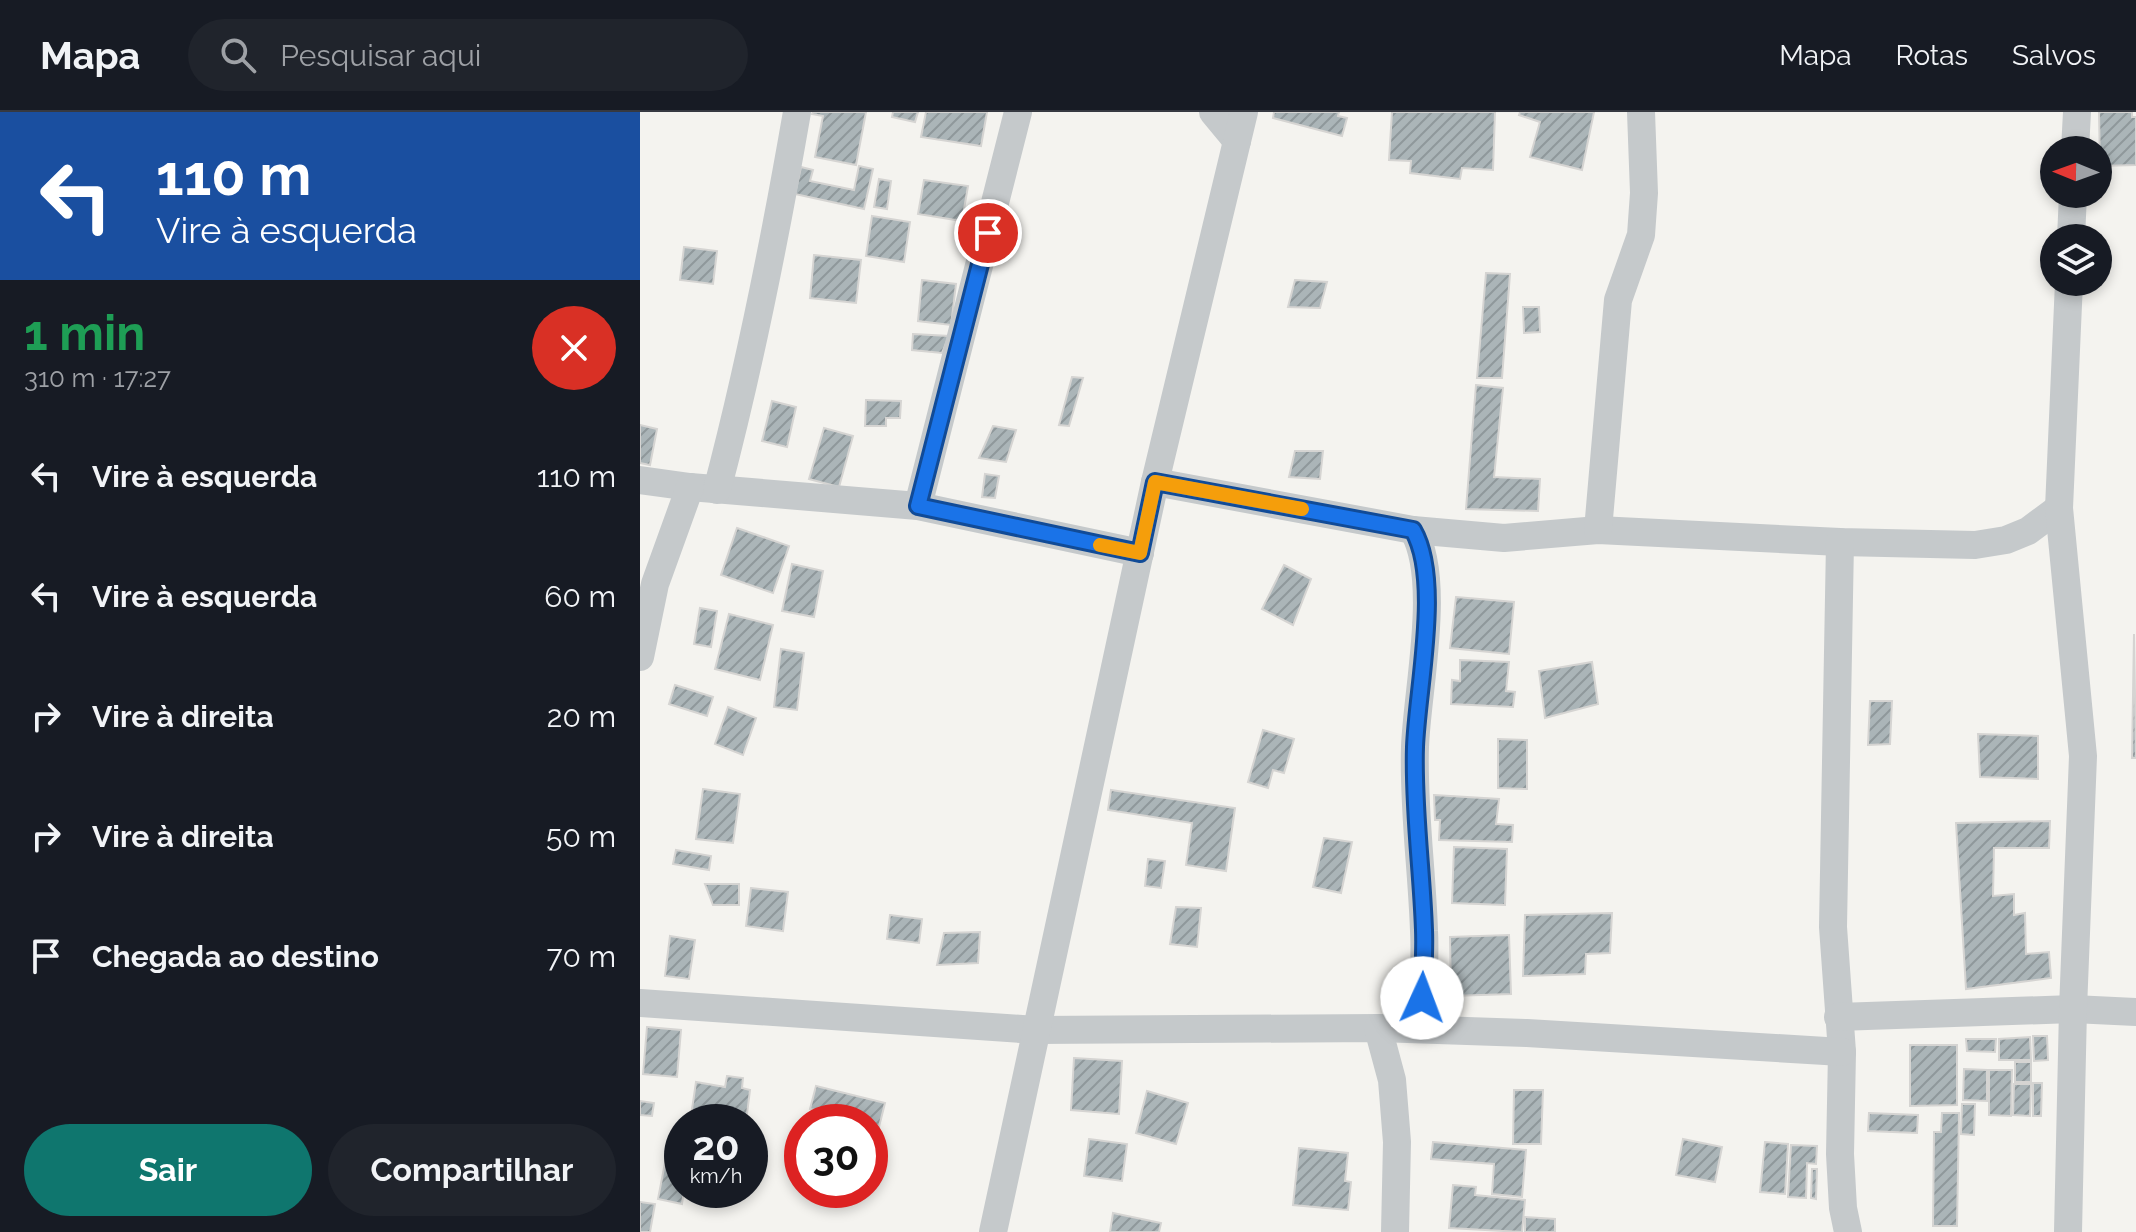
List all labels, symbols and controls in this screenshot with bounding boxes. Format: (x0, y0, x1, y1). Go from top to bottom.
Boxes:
search box (188, 19, 748, 91)
text: Mapa (40, 33, 140, 78)
icon: search (216, 33, 260, 77)
text: Pesquisar aqui (280, 38, 481, 73)
text: Mapa (1779, 39, 1852, 72)
text: Rotas (1896, 39, 1968, 72)
text: Salvos (2012, 39, 2096, 72)
north arrow (2040, 136, 2112, 208)
map controls (2040, 136, 2112, 296)
text: 110 m (156, 142, 311, 208)
icon: left (24, 144, 128, 248)
pin (954, 199, 1022, 267)
text: Vire à esquerda (156, 209, 417, 251)
icon: arrive (966, 211, 1010, 255)
button: layers (2040, 224, 2112, 296)
text: 1 min (24, 305, 145, 361)
button: close (532, 306, 616, 390)
text: 310 m · 17:27 (24, 363, 171, 393)
icon: left (24, 454, 68, 498)
text: Vire à esquerda (92, 459, 317, 494)
text: 110 m (537, 459, 616, 494)
icon: left (24, 574, 68, 618)
text: Vire à esquerda (92, 579, 317, 614)
text: 60 m (544, 579, 616, 614)
icon: right (24, 694, 68, 738)
text: Vire à direita (92, 699, 274, 734)
text: 20 m (547, 699, 616, 734)
icon: right (24, 814, 68, 858)
text: Vire à direita (92, 819, 274, 854)
text: 50 m (546, 819, 616, 854)
icon: arrive (24, 934, 68, 978)
text: Chegada ao destino (92, 939, 379, 974)
text: 70 m (546, 939, 616, 974)
position arrow (1380, 956, 1464, 1040)
speed limit sign: 30 (784, 1104, 888, 1208)
text: 20 (692, 1122, 740, 1169)
button: Sair (24, 1124, 312, 1216)
button: Compartilhar (328, 1124, 616, 1216)
text: km/h (690, 1164, 742, 1188)

